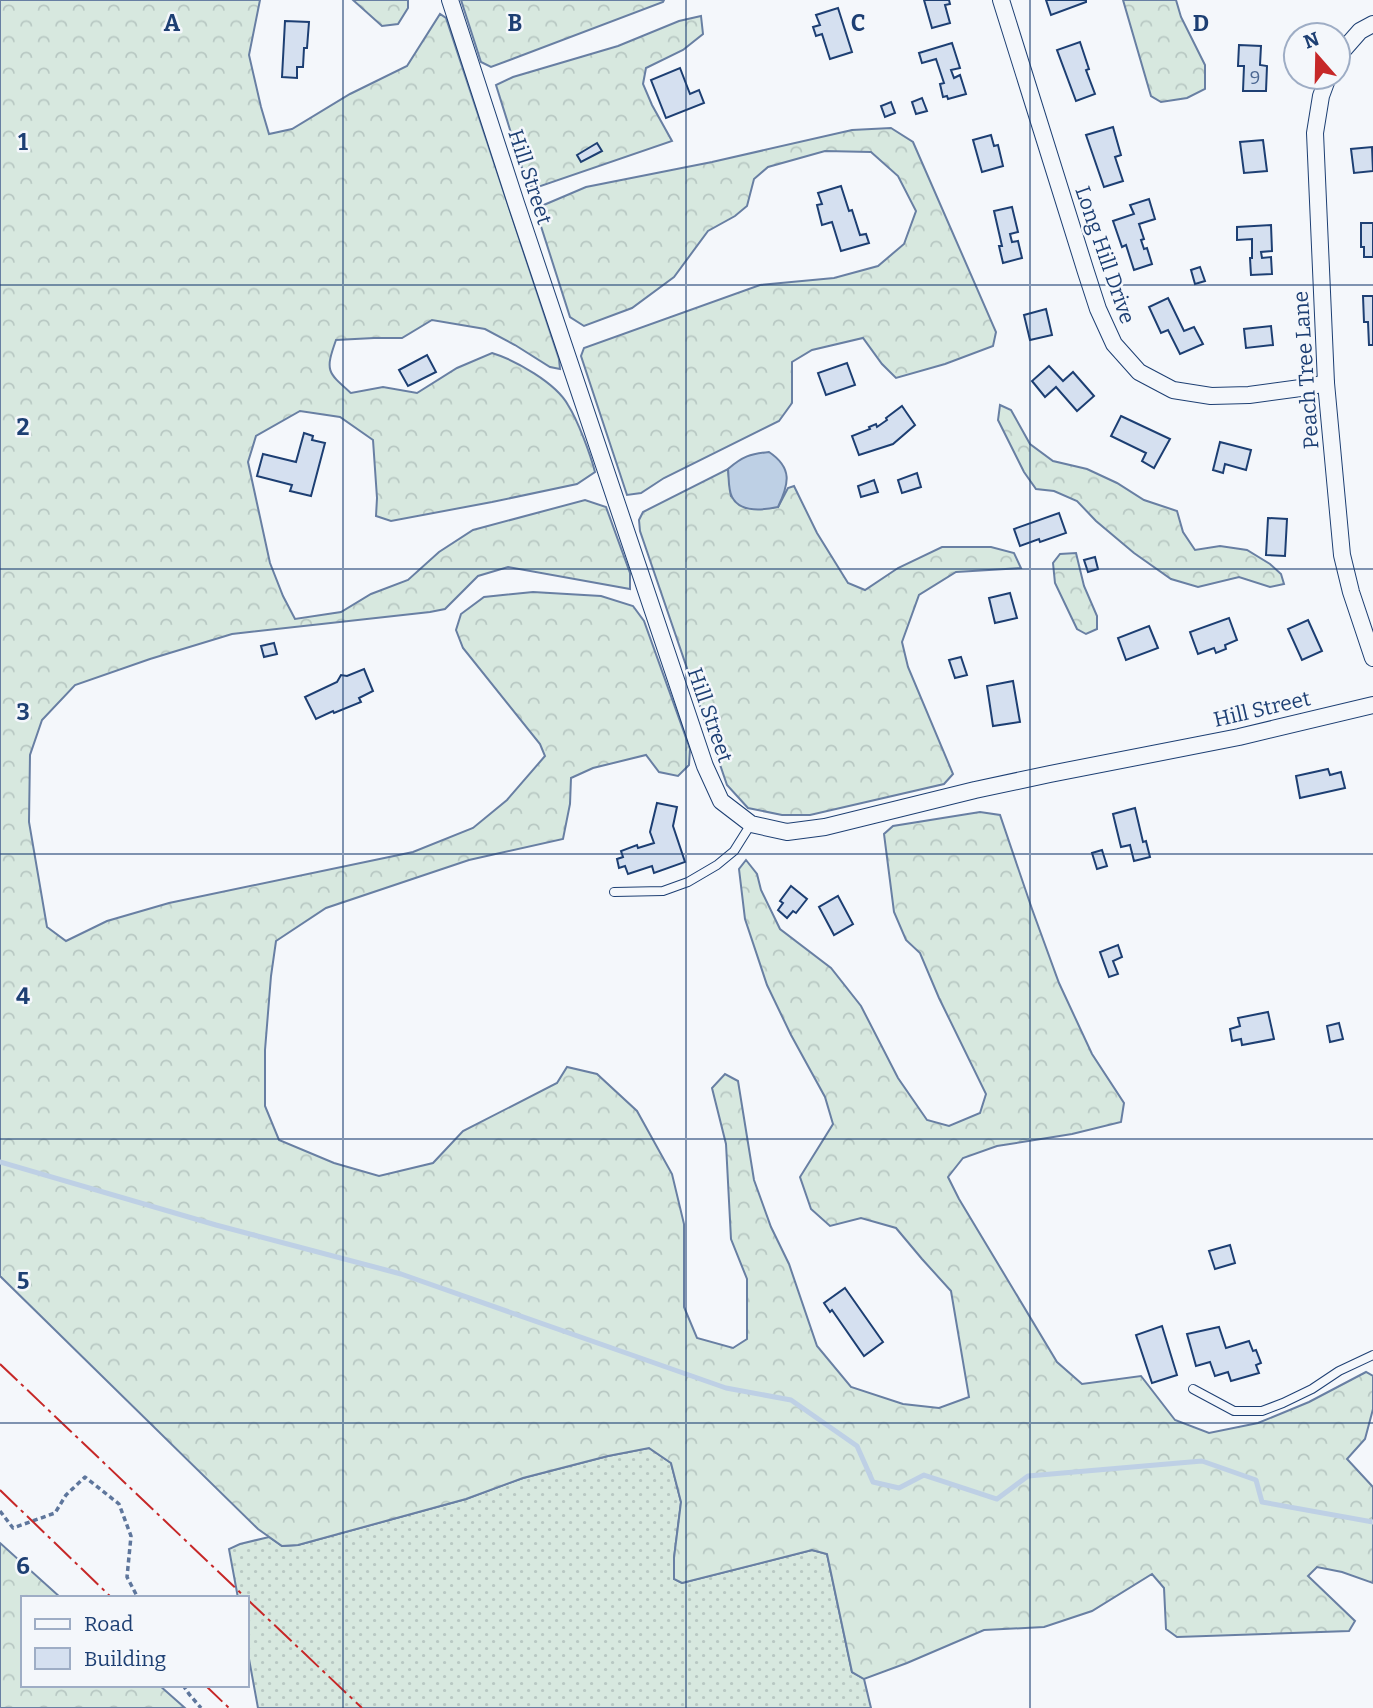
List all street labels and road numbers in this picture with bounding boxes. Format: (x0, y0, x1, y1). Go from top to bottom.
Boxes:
street label: Hill Street (502, 126, 558, 228)
street label: Long Hill Drive (1069, 183, 1141, 327)
street label: Peach Tree Lane (1288, 290, 1324, 450)
street label: Hill Street (682, 664, 738, 766)
street label: Hill Street (1211, 685, 1313, 733)

